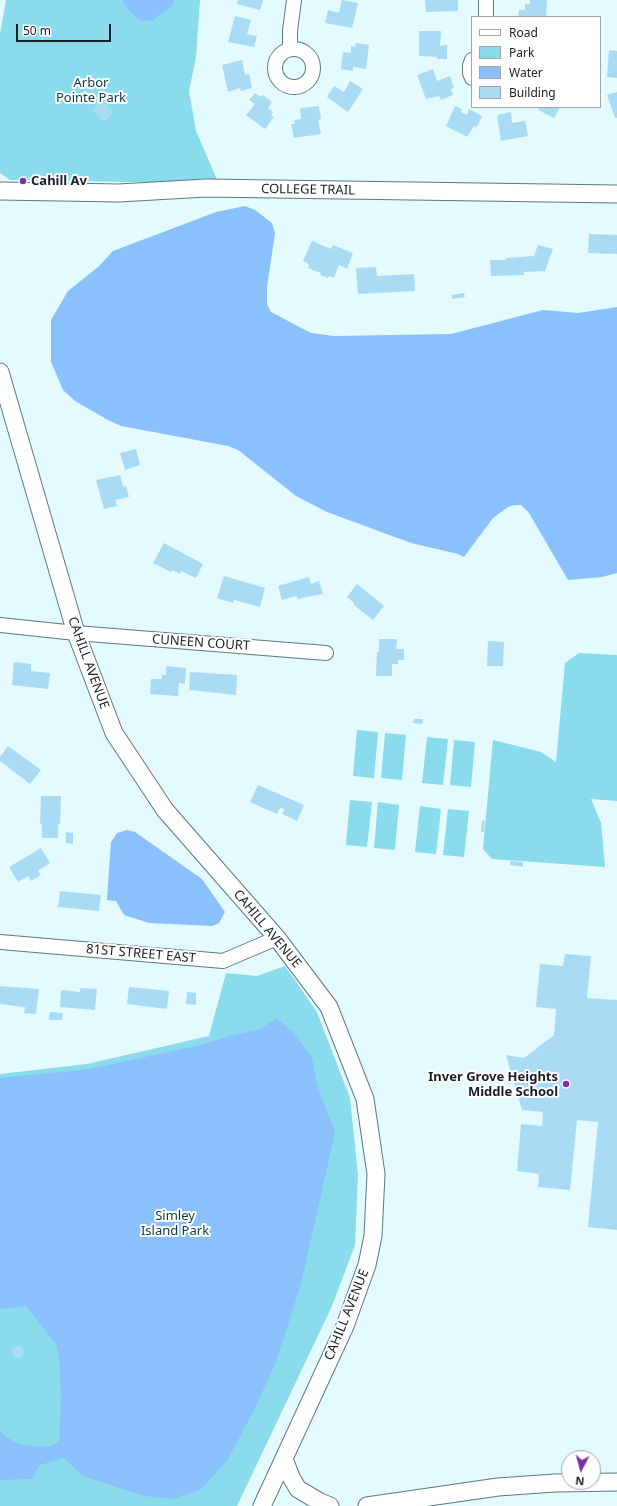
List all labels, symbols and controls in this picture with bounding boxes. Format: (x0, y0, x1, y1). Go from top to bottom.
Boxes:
scale bar (18, 16, 113, 42)
legend (471, 16, 601, 108)
text: 50 m (23, 22, 51, 39)
text: Road (509, 24, 538, 41)
text: Park (509, 44, 534, 61)
text: Water (509, 64, 543, 81)
park label: Arbor Pointe Park (56, 75, 126, 106)
text: Building (509, 84, 556, 101)
place label: Cahill Av (31, 173, 87, 189)
marker: Cahill Av (18, 176, 28, 186)
street label: COLLEGE TRAIL (261, 181, 355, 199)
street label: CAHILL AVENUE (64, 615, 112, 711)
street label: CUNEEN COURT (151, 632, 251, 654)
street label: CAHILL AVENUE (230, 887, 304, 971)
street label: 81ST STREET EAST (86, 941, 196, 967)
place label: Inver Grove Heights Middle School (428, 1069, 558, 1100)
marker: Inver Grove Heights Middle School (561, 1079, 571, 1089)
park label: Simley Island Park (141, 1208, 209, 1239)
street label: CAHILL AVENUE (322, 1267, 372, 1363)
north arrow (561, 1450, 601, 1490)
text: N (575, 1474, 585, 1489)

